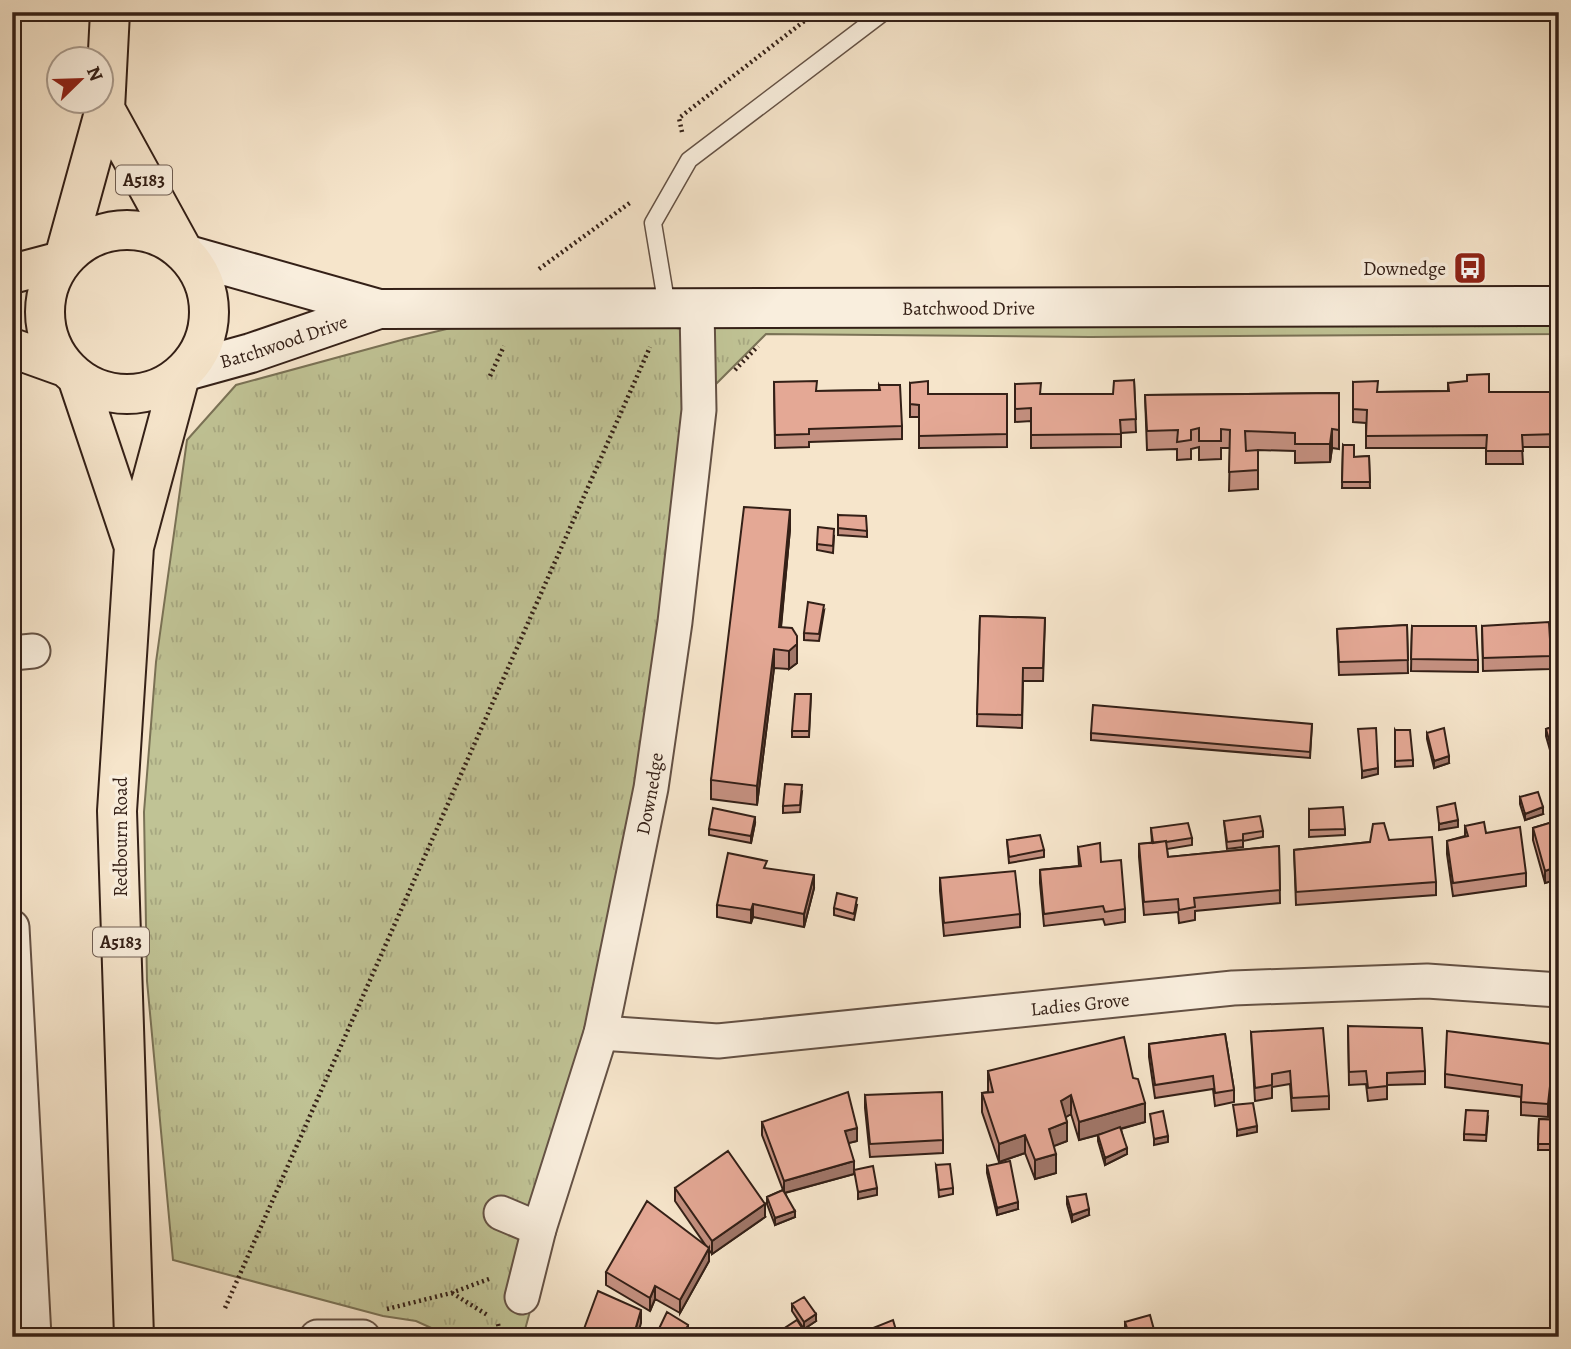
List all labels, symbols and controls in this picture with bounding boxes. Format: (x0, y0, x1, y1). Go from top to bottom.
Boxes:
north arrow (46, 46, 116, 116)
text: N (80, 62, 109, 85)
road number: A5183 (116, 166, 172, 195)
bus stop icon: Downedge (1451, 249, 1489, 287)
place label: Downedge (1363, 256, 1446, 282)
street label: Batchwood Drive (902, 295, 1035, 322)
street label: Batchwood Drive (217, 309, 351, 375)
street label: Downedge (630, 751, 670, 837)
street label: Redbourn Road (108, 776, 134, 897)
road number: A5183 (93, 928, 149, 957)
street label: Ladies Grove (1029, 987, 1131, 1023)

